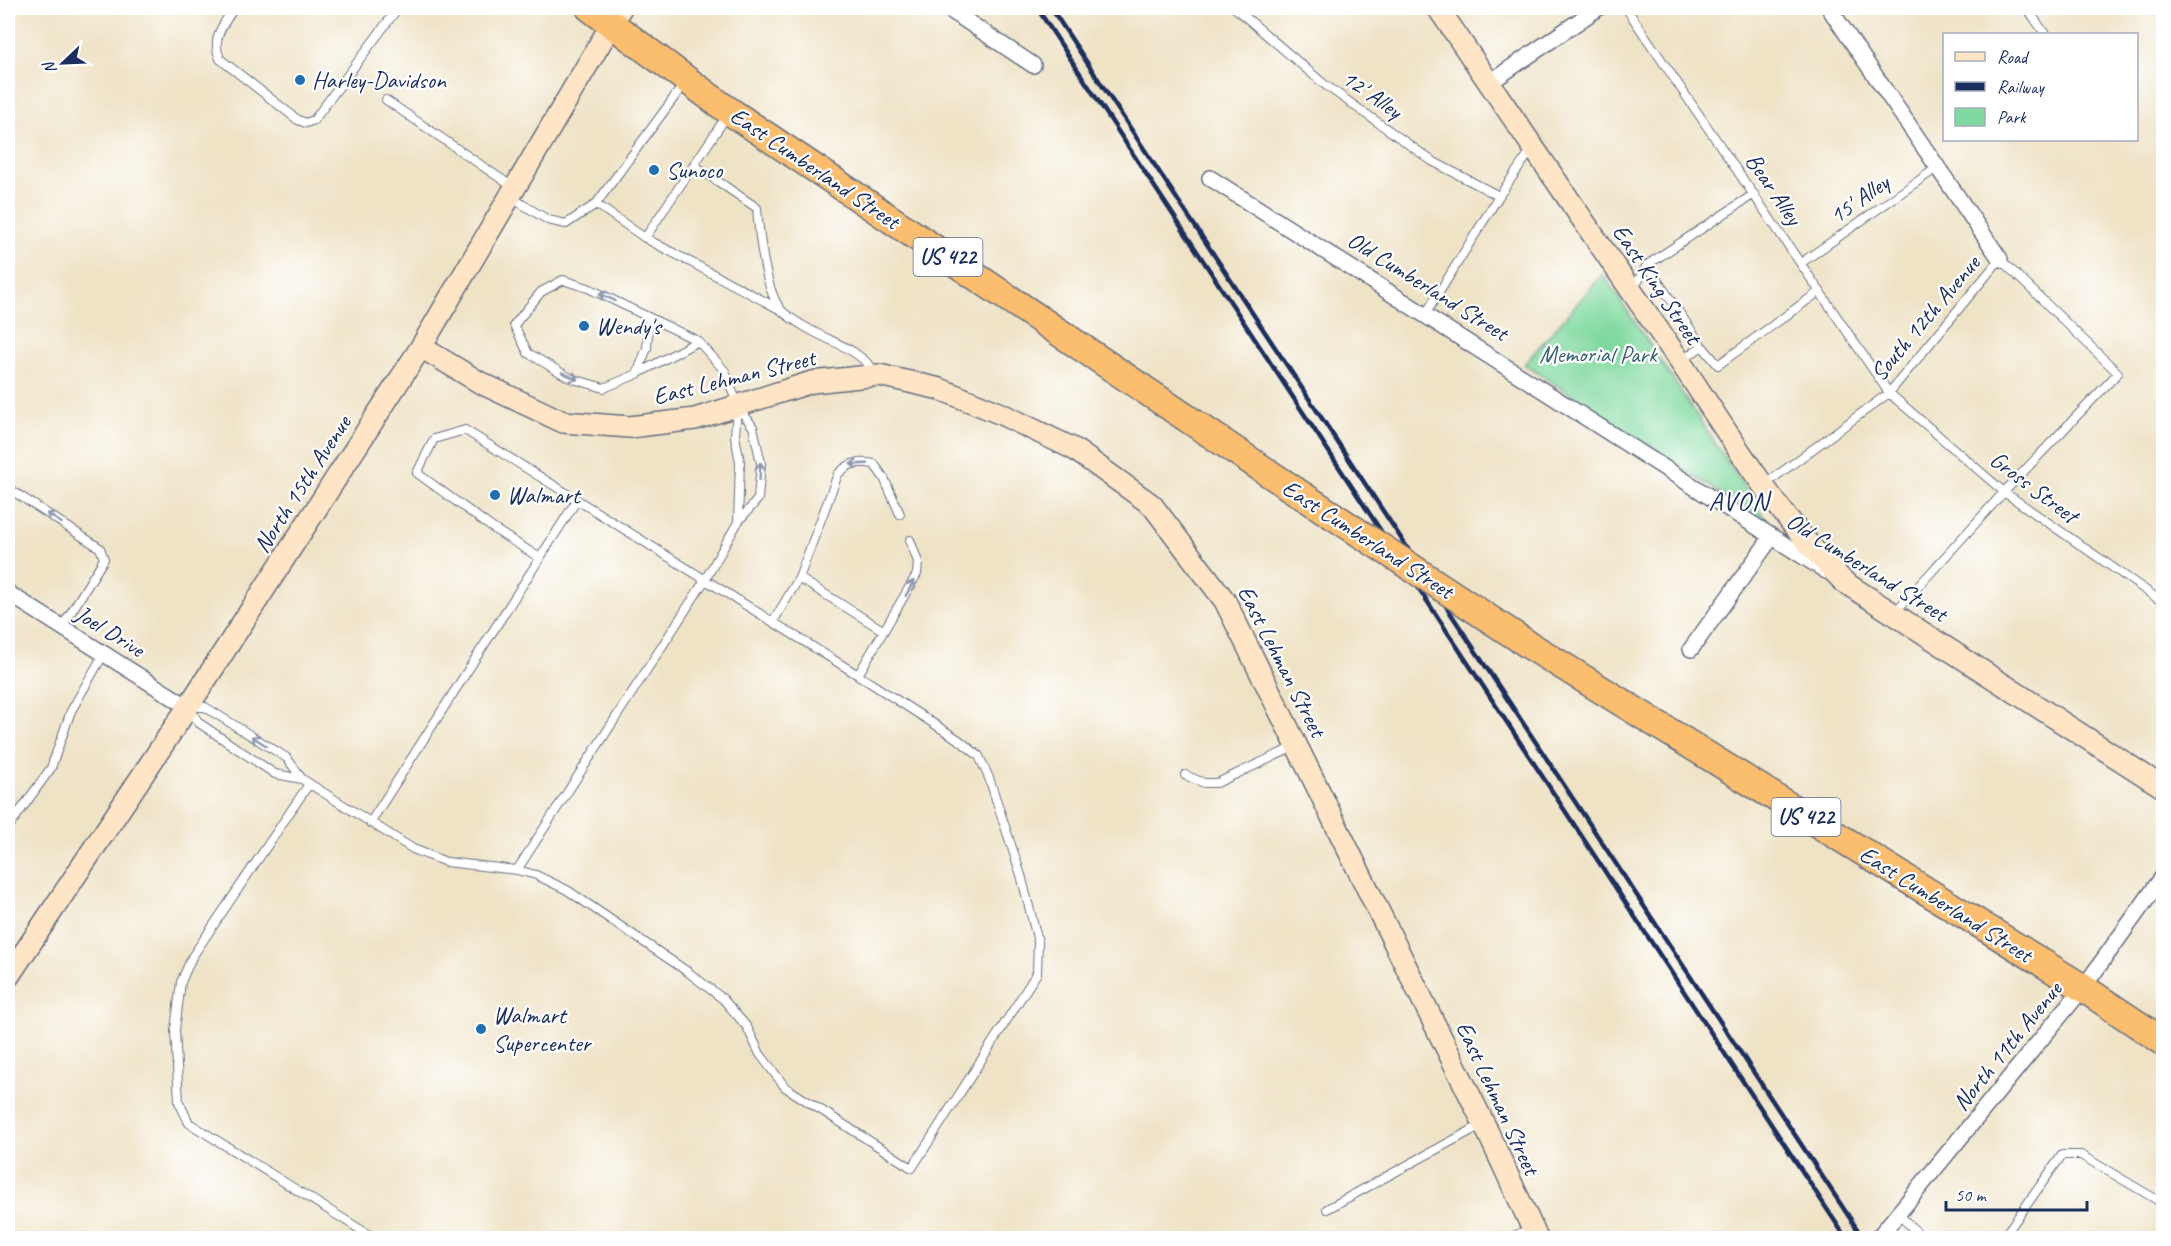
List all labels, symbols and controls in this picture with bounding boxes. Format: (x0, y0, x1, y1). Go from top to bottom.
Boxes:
north arrow (33, 33, 93, 93)
legend (1943, 33, 2138, 141)
text: Road (1997, 46, 2030, 68)
text: N (38, 57, 61, 77)
street label: 12' Alley (1336, 63, 1409, 126)
place label: Harley-Davidson (312, 65, 447, 95)
marker: Harley-Davidson (293, 73, 307, 87)
text: Railway (1997, 76, 2045, 98)
street label: East Cumberland Street (725, 100, 907, 237)
text: Park (1997, 106, 2027, 128)
street label: Bear Alley (1739, 147, 1810, 232)
place label: Sunoco (666, 155, 724, 185)
marker: Sunoco (647, 163, 661, 177)
street label: 15' Alley (1823, 167, 1896, 230)
street label: East King Street (1606, 218, 1709, 351)
street label: Old Cumberland Street (1342, 225, 1516, 348)
road number: US 422 (914, 238, 982, 276)
street label: South 12th Avenue (1864, 247, 1988, 387)
one-way arrow (599, 291, 617, 303)
place label: Wendy's (596, 311, 664, 341)
marker: Wendy's (577, 319, 591, 333)
park label: Memorial Park (1539, 339, 1659, 369)
street label: East Lehman Street (650, 342, 820, 412)
one-way arrow (561, 371, 579, 383)
street label: North 15th Avenue (246, 408, 359, 558)
street label: Gross Street (1984, 444, 2086, 532)
one-way arrow (850, 458, 869, 469)
one-way arrow (754, 462, 765, 482)
street label: East Cumberland Street (1277, 472, 1461, 607)
place label: Walmart (507, 480, 582, 510)
district label: AVON (1709, 484, 1772, 518)
marker: Walmart (488, 488, 502, 502)
street label: Old Cumberland Street (1781, 506, 1955, 629)
one-way arrow (46, 512, 63, 524)
one-way arrow (904, 580, 916, 597)
street label: East Lehman Street (1231, 580, 1334, 743)
street label: Joel Drive (69, 598, 152, 665)
one-way arrow (251, 734, 268, 746)
road number: US 422 (1772, 798, 1840, 836)
street label: East Cumberland Street (1854, 839, 2040, 970)
street label: North 11th Avenue (1946, 974, 2070, 1117)
place label: Walmart Supercenter (493, 1000, 593, 1058)
street label: East Lehman Street (1449, 1017, 1547, 1181)
marker: Walmart Supercenter (474, 1022, 488, 1036)
scale bar (1946, 1174, 2087, 1212)
text: 50 m (1955, 1184, 1988, 1206)

